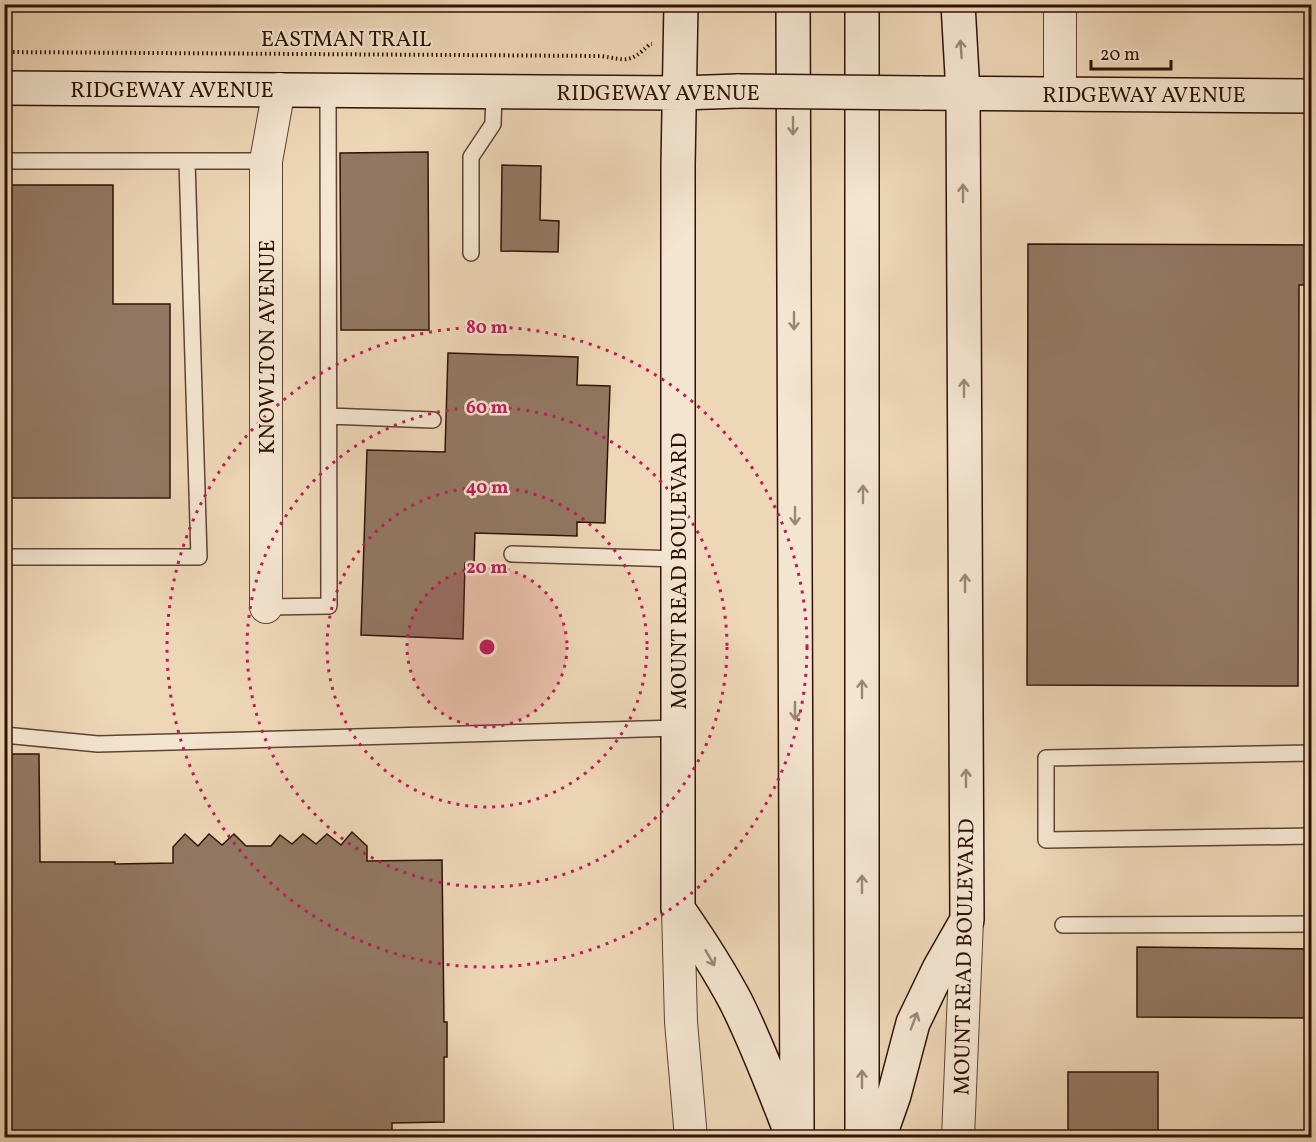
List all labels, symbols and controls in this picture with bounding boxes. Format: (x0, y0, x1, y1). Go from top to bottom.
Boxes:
street label: EASTMAN TRAIL (261, 25, 431, 56)
scale bar (1091, 33, 1170, 71)
one-way arrow (955, 39, 966, 59)
text: 20 m (1100, 43, 1140, 68)
street label: RIDGEWAY AVENUE (70, 76, 274, 107)
street label: RIDGEWAY AVENUE (556, 79, 760, 110)
street label: RIDGEWAY AVENUE (1042, 81, 1246, 112)
one-way arrow (787, 115, 799, 135)
one-way arrow (957, 183, 969, 203)
street label: KNOWLTON AVENUE (253, 240, 284, 454)
one-way arrow (788, 310, 800, 330)
text: 80 m (466, 316, 508, 341)
one-way arrow (958, 378, 970, 398)
text: 60 m (466, 396, 508, 421)
street label: MOUNT READ BOULEVARD (665, 433, 696, 709)
text: 40 m (466, 476, 508, 501)
one-way arrow (857, 485, 869, 505)
one-way arrow (789, 505, 801, 525)
text: 20 m (466, 556, 508, 581)
one-way arrow (959, 573, 971, 593)
centre of rings (477, 637, 497, 657)
one-way arrow (856, 680, 868, 700)
one-way arrow (790, 700, 801, 720)
one-way arrow (960, 768, 972, 788)
street label: MOUNT READ BOULEVARD (948, 818, 983, 1096)
one-way arrow (856, 875, 868, 895)
one-way arrow (705, 949, 717, 966)
one-way arrow (909, 1013, 920, 1031)
one-way arrow (856, 1070, 868, 1090)

